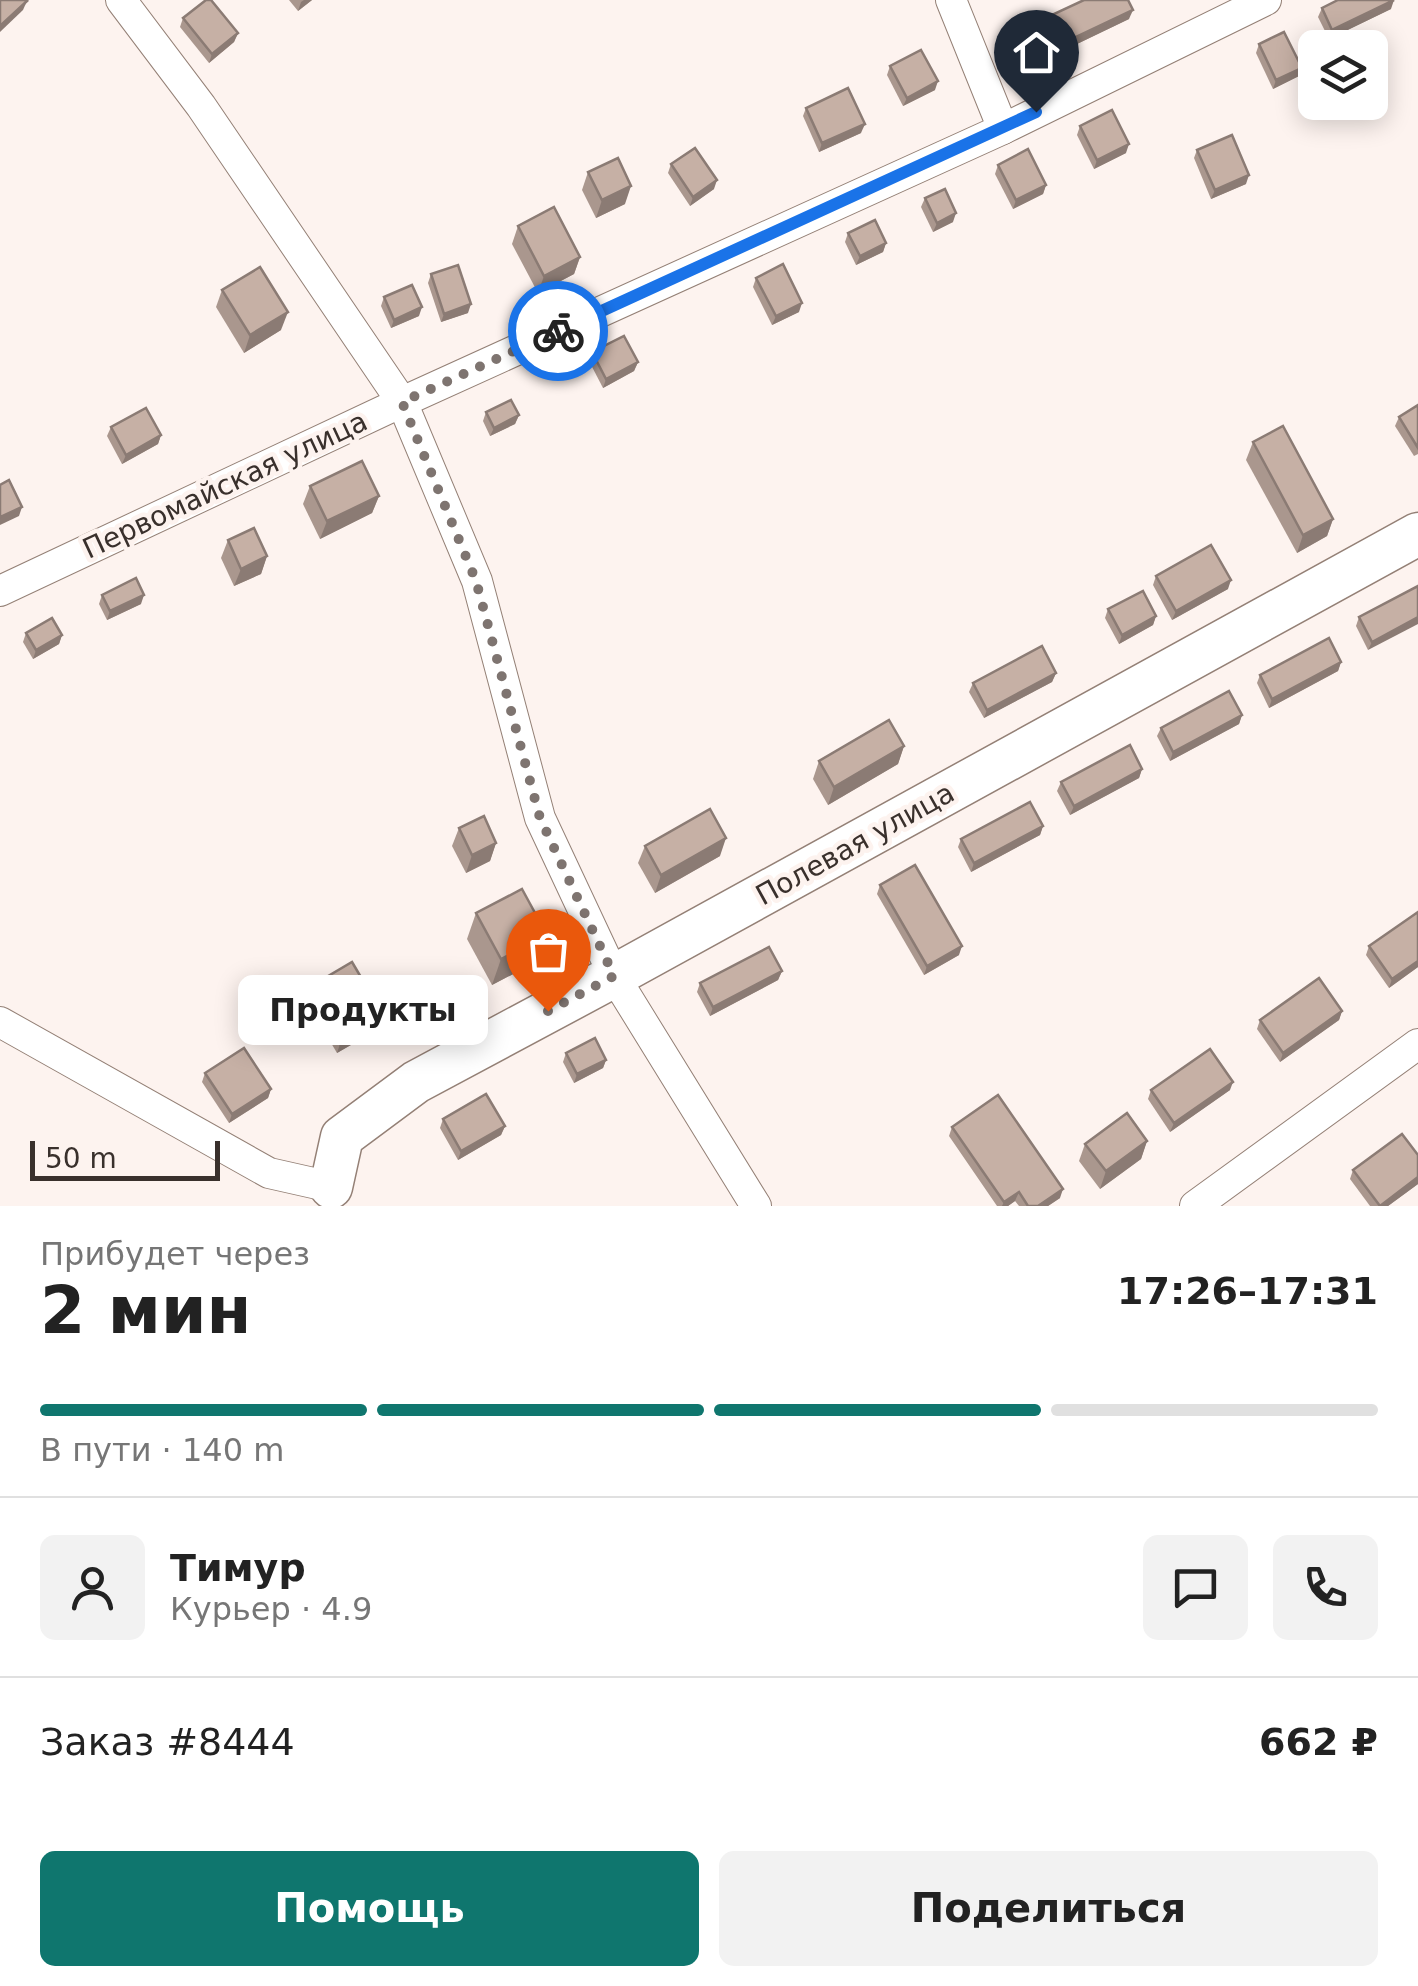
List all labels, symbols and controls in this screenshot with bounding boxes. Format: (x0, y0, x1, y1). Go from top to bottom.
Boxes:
pin (994, 10, 1079, 113)
icon: home (1009, 25, 1064, 80)
map controls (1298, 30, 1388, 120)
button: layers (1298, 30, 1388, 120)
courier (508, 281, 608, 381)
icon: bike (531, 304, 586, 359)
street label: Первомайская улица (77, 404, 373, 566)
street label: Полевая улица (750, 776, 960, 912)
pin (506, 909, 591, 1012)
icon: bag (521, 924, 576, 979)
callout: Продукты (238, 976, 488, 1046)
text: Продукты (269, 991, 457, 1029)
scale bar (30, 1136, 220, 1180)
text: 50 m (45, 1142, 117, 1175)
text: Прибудет через (40, 1235, 310, 1273)
text: 17:26–17:31 (1117, 1269, 1378, 1313)
text: 2 мин (40, 1273, 251, 1348)
text: В пути · 140 m (40, 1431, 284, 1469)
button: person (40, 1535, 145, 1640)
button: chat (1143, 1535, 1248, 1640)
button: phone (1273, 1535, 1378, 1640)
text: Тимур (170, 1546, 306, 1590)
text: Курьер · 4.9 (170, 1590, 372, 1628)
text: Заказ #8444 (40, 1720, 295, 1764)
text: 662 ₽ (1259, 1720, 1378, 1764)
button: Помощь (40, 1851, 699, 1966)
button: Поделиться (719, 1851, 1378, 1966)

